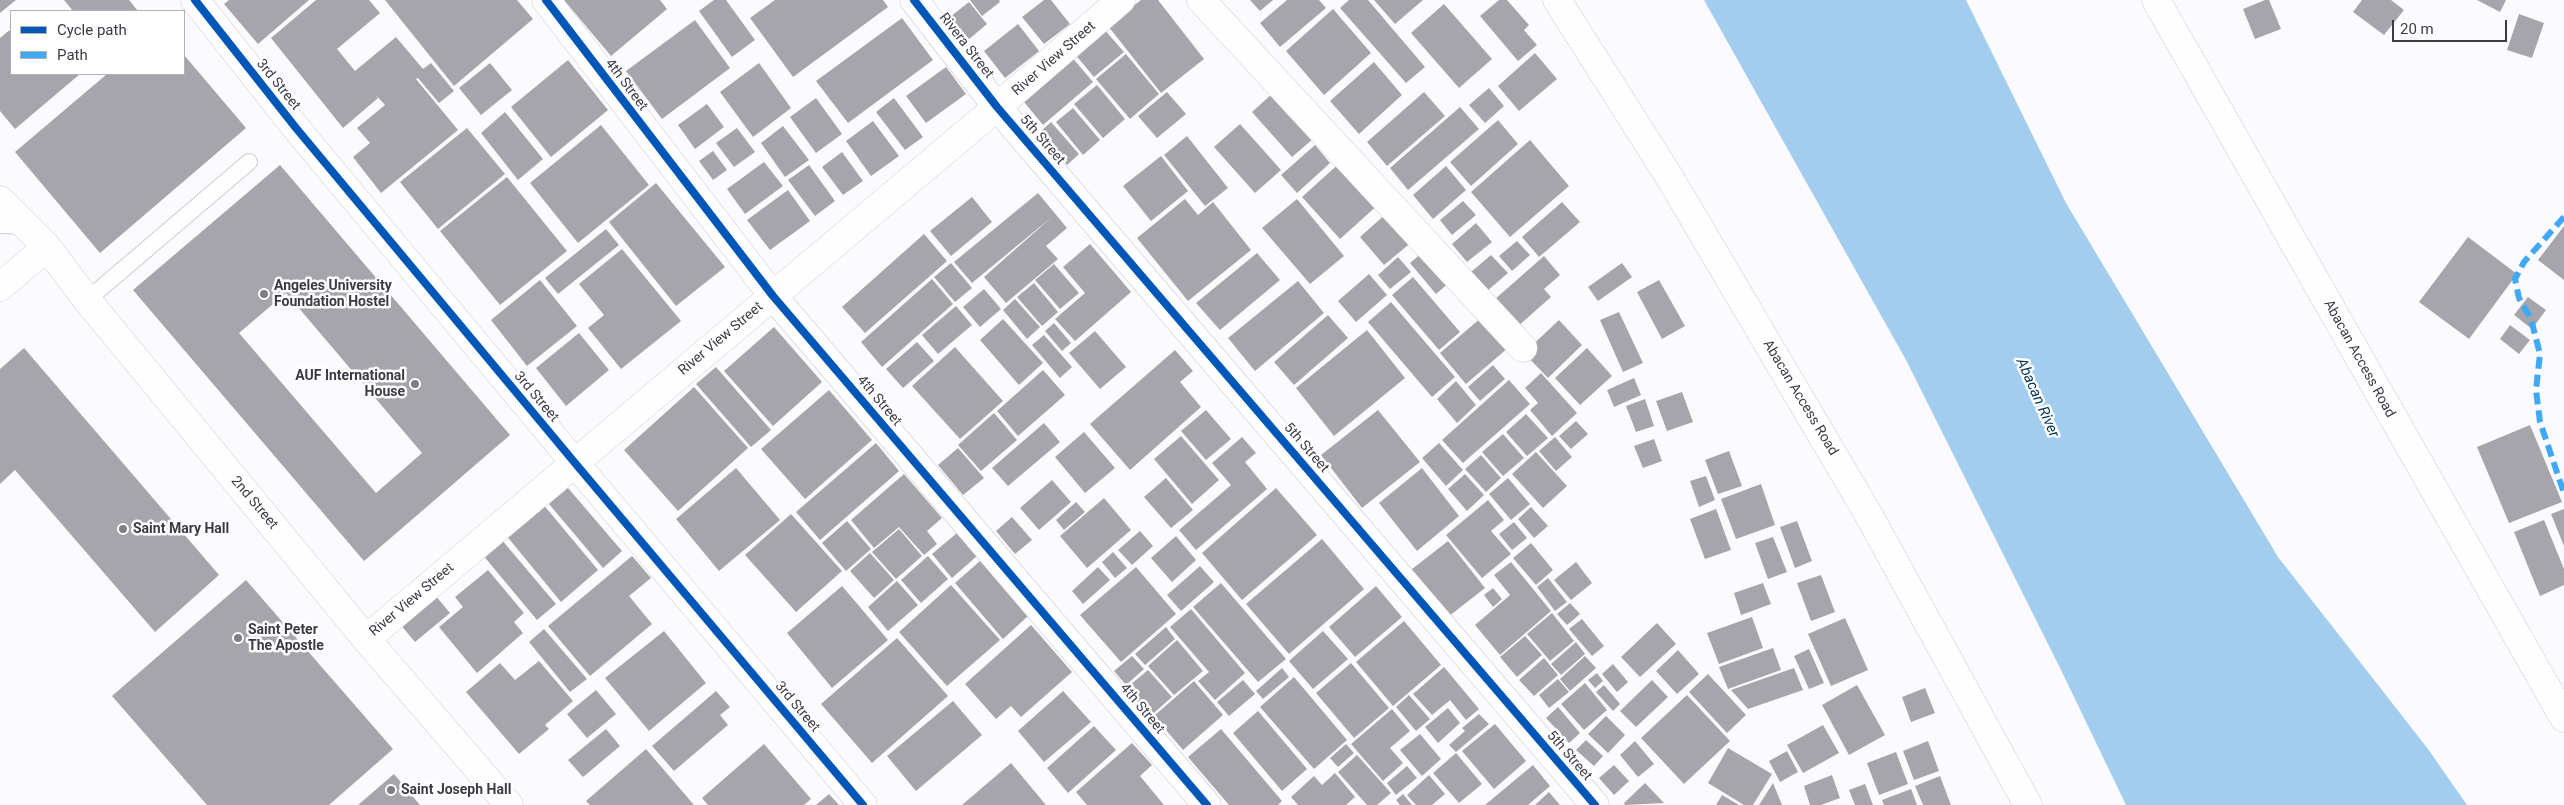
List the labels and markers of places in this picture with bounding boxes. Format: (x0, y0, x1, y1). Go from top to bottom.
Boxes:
place label: Angeles University Foundation Hostel (274, 278, 392, 310)
marker: Angeles University Foundation Hostel (258, 288, 270, 300)
place label: AUF International House (295, 368, 405, 401)
marker: AUF International House (409, 378, 421, 390)
place label: Saint Mary Hall (133, 521, 229, 537)
marker: Saint Mary Hall (117, 523, 129, 535)
place label: Saint Peter The Apostle (248, 622, 324, 654)
marker: Saint Peter The Apostle (232, 632, 244, 644)
place label: Saint Joseph Hall (401, 782, 511, 798)
marker: Saint Joseph Hall (385, 784, 397, 796)

